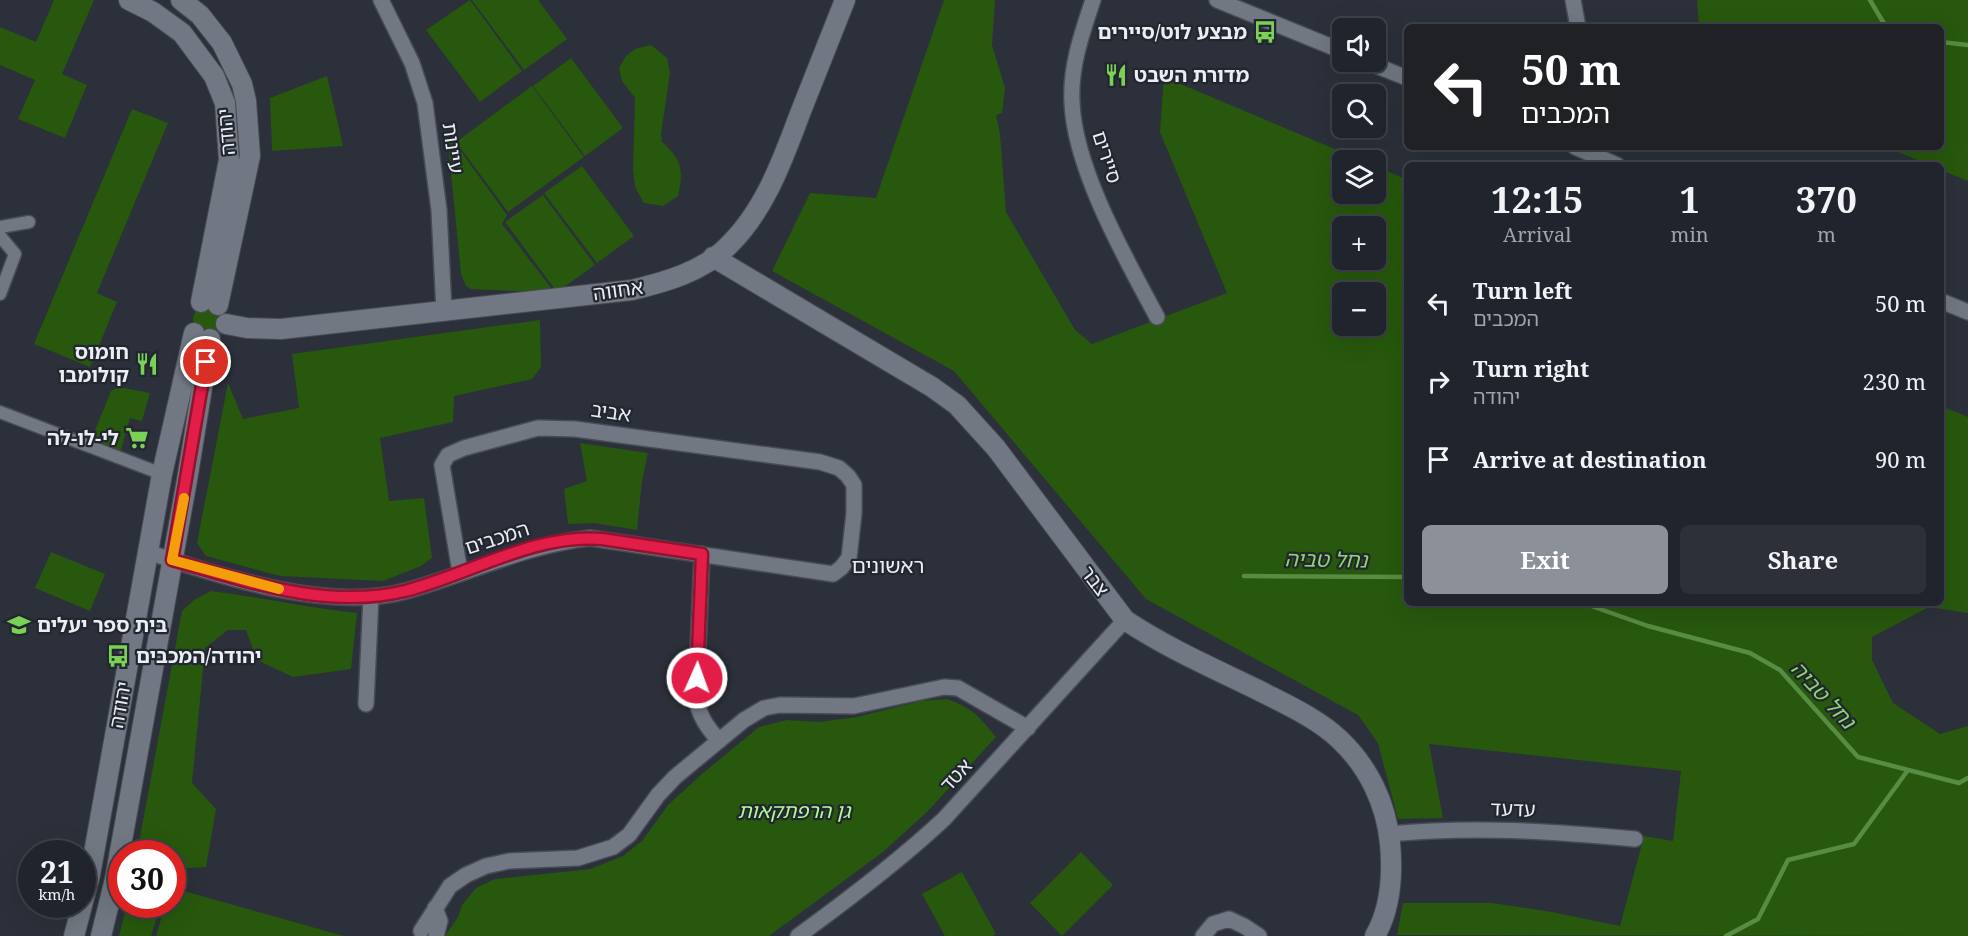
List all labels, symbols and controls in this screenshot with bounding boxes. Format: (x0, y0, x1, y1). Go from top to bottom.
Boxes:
place label: מבצע לוט/סיירים (1097, 18, 1247, 45)
map controls (1332, 18, 1386, 336)
button: sound (1332, 18, 1386, 72)
bus stop icon: מבצע לוט/סיירים (1252, 19, 1278, 45)
text: 50 m (1521, 40, 1621, 97)
icon: left (1422, 48, 1500, 126)
place label: מדורת השבט (1134, 61, 1249, 88)
restaurant icon: מדורת השבט (1103, 62, 1129, 88)
button: search (1332, 84, 1386, 138)
text: המכבים (1521, 94, 1610, 131)
street label: יהודה (210, 107, 241, 157)
street label: עיינות (437, 121, 470, 175)
street label: סיירים (1086, 127, 1129, 187)
button: layers (1332, 150, 1386, 204)
text: 12:15 (1491, 175, 1583, 224)
text: 1 (1679, 175, 1700, 224)
text: 370 (1796, 175, 1857, 224)
button: + (1332, 216, 1386, 270)
text: Arrival (1503, 221, 1571, 248)
text: min (1671, 221, 1709, 248)
text: m (1817, 221, 1836, 248)
street label: אחווה (591, 273, 645, 306)
text: Turn left (1473, 275, 1572, 305)
button: − (1332, 282, 1386, 336)
icon: left (1422, 287, 1455, 320)
text: 50 m (1875, 288, 1926, 318)
text: המכבים (1473, 305, 1539, 332)
pin (180, 336, 231, 387)
place label: חומוס קולומבו (59, 338, 129, 388)
icon: arrive (189, 345, 222, 378)
restaurant icon: חומוס קולומבו (134, 351, 160, 377)
text: Turn right (1473, 353, 1589, 383)
icon: right (1422, 365, 1455, 398)
text: 230 m (1863, 366, 1926, 396)
text: יהודה (1473, 383, 1520, 410)
street label: אביב (589, 395, 633, 428)
place label: לי-לו-לה (47, 424, 119, 451)
supermarket icon: לי-לו-לה (124, 425, 150, 451)
icon: arrive (1422, 443, 1455, 476)
text: Arrive at destination (1473, 444, 1707, 474)
text: 90 m (1875, 444, 1926, 474)
street label: המכבים (461, 514, 532, 561)
button: Exit (1422, 525, 1668, 594)
button: Share (1680, 525, 1926, 594)
water label: נחל טביה (1284, 544, 1370, 574)
district label: ראשונים (851, 551, 925, 579)
street label: צבר (1075, 560, 1116, 602)
place label: בית ספר יעלים (37, 611, 167, 638)
school or university icon: בית ספר יעלים (6, 612, 32, 638)
place label: יהודה/המכבים (136, 642, 261, 669)
bus stop icon: יהודה/המכבים (105, 643, 131, 669)
position arrow (665, 646, 729, 710)
water label: נחל טביה (1785, 655, 1864, 736)
street label: יהודה (102, 679, 137, 730)
street label: אטד (934, 752, 978, 797)
street label: עדעד (1490, 794, 1536, 823)
park label: גן הרפתקאות (738, 797, 852, 824)
speed limit sign: 30 (108, 840, 186, 918)
text: 21 (40, 851, 74, 892)
text: km/h (39, 884, 75, 904)

